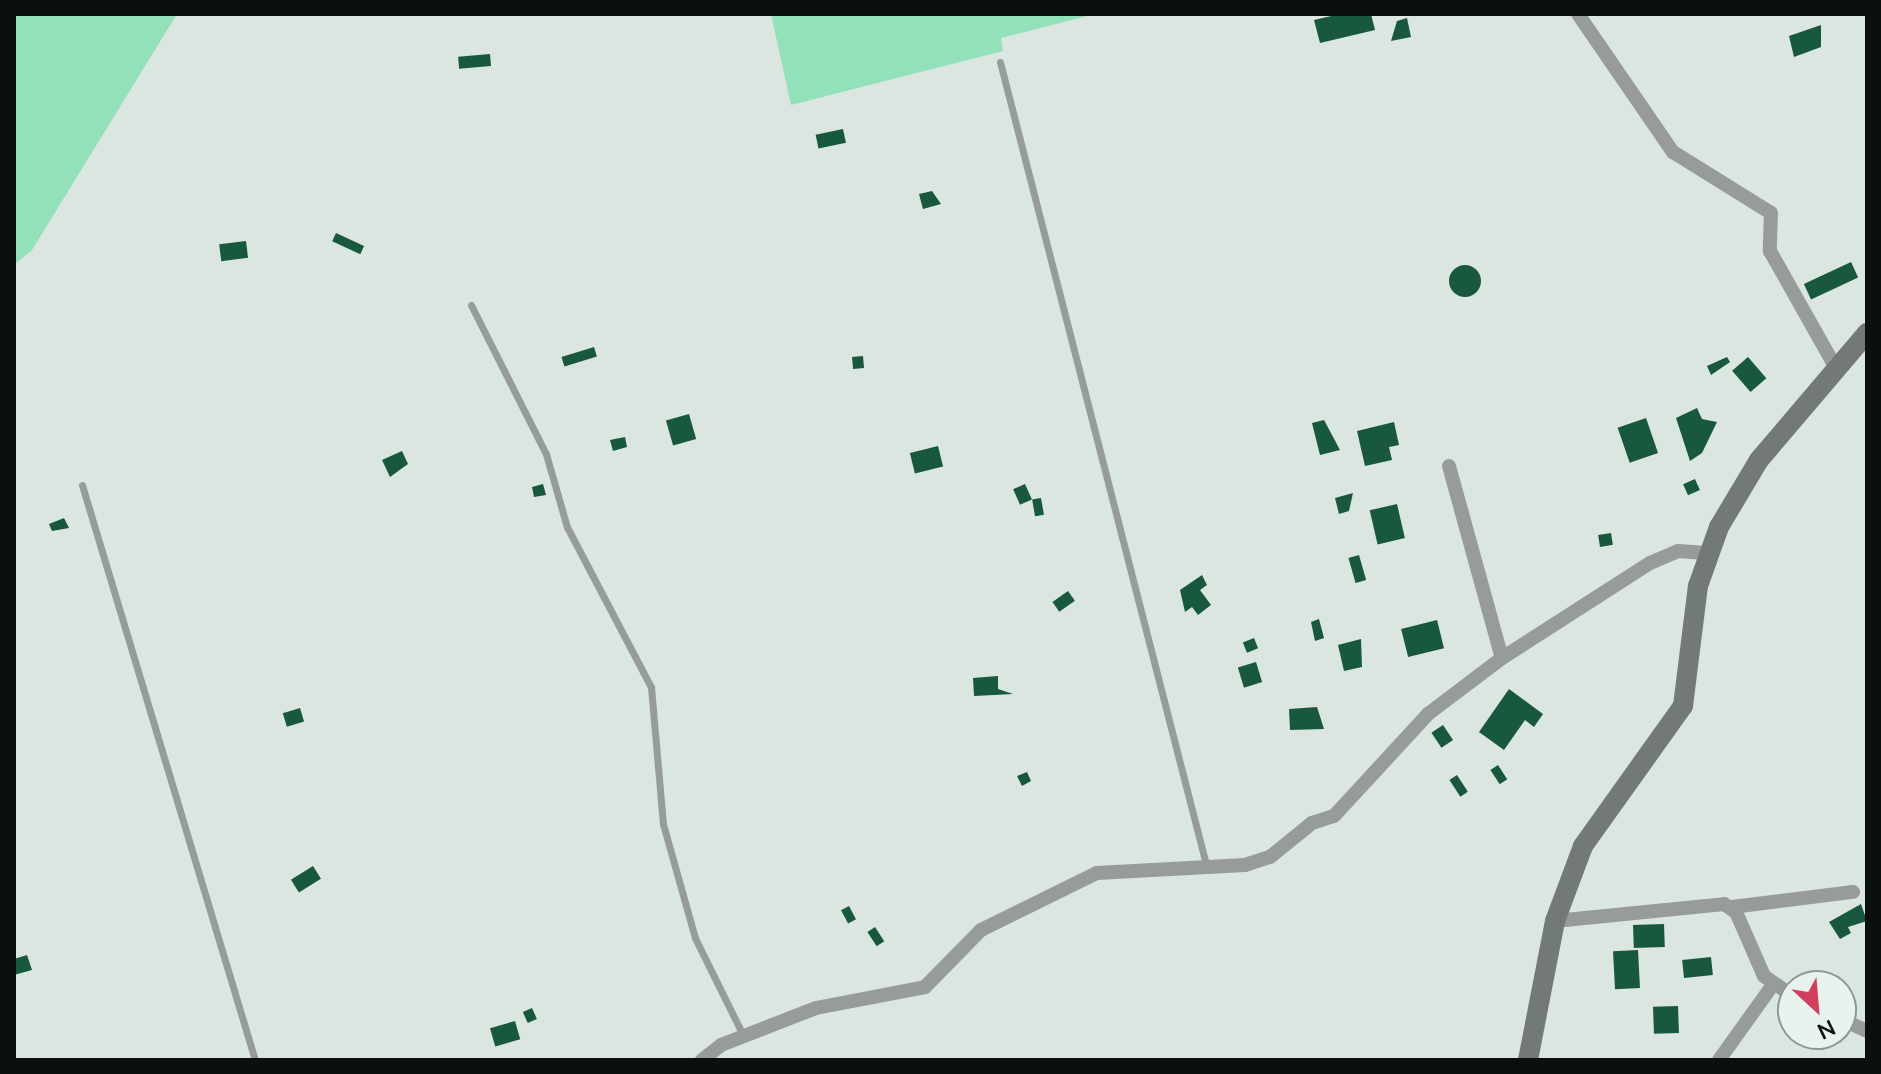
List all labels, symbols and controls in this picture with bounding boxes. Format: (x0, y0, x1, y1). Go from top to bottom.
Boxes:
north arrow (1777, 970, 1857, 1050)
text: N (1813, 1014, 1840, 1046)

